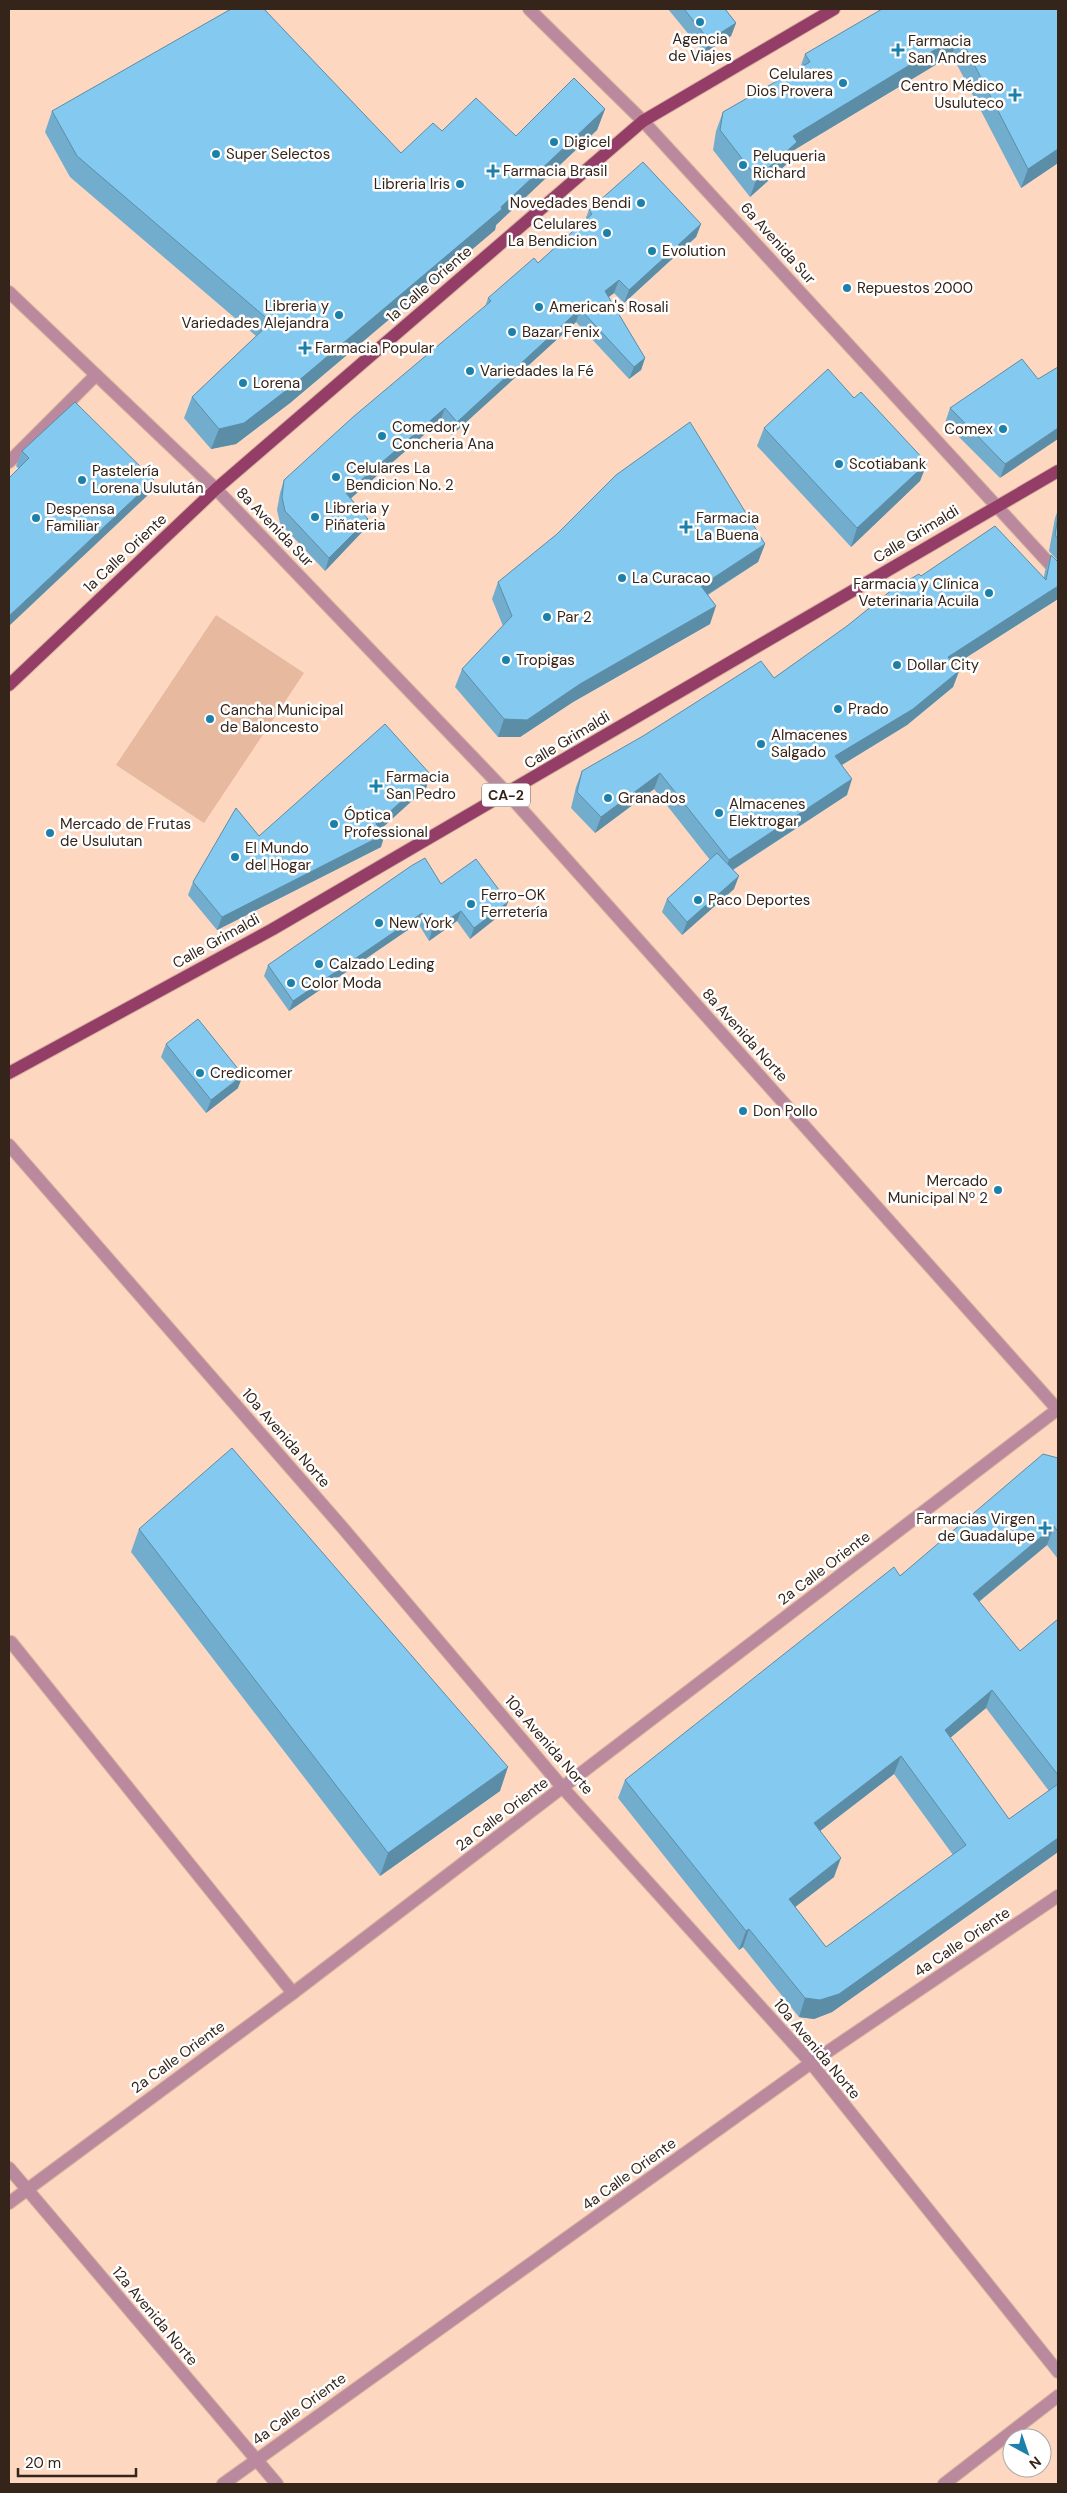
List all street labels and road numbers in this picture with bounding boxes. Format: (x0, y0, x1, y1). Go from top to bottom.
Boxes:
street label: 6a Avenida Sur (736, 198, 820, 288)
street label: 1a Calle Oriente (382, 241, 476, 327)
street label: 8a Avenida Sur (232, 483, 318, 571)
street label: Calle Grimaldi (869, 501, 963, 567)
street label: 1a Calle Oriente (79, 509, 171, 597)
street label: Calle Grimaldi (520, 707, 614, 773)
road number: CA-2 (482, 784, 530, 806)
street label: Calle Grimaldi (169, 909, 263, 973)
street label: 8a Avenida Norte (698, 984, 792, 1086)
street label: 10a Avenida Norte (237, 1384, 335, 1492)
street label: 2a Calle Oriente (774, 1527, 874, 1609)
street label: 10a Avenida Norte (500, 1691, 598, 1799)
street label: 2a Calle Oriente (452, 1773, 552, 1855)
street label: 4a Calle Oriente (910, 1903, 1014, 1981)
street label: 10a Avenida Norte (769, 1995, 865, 2103)
street label: 2a Calle Oriente (127, 2016, 229, 2098)
street label: 4a Calle Oriente (578, 2133, 680, 2215)
street label: 12a Avenida Norte (108, 2262, 202, 2370)
street label: 4a Calle Oriente (248, 2368, 350, 2450)

